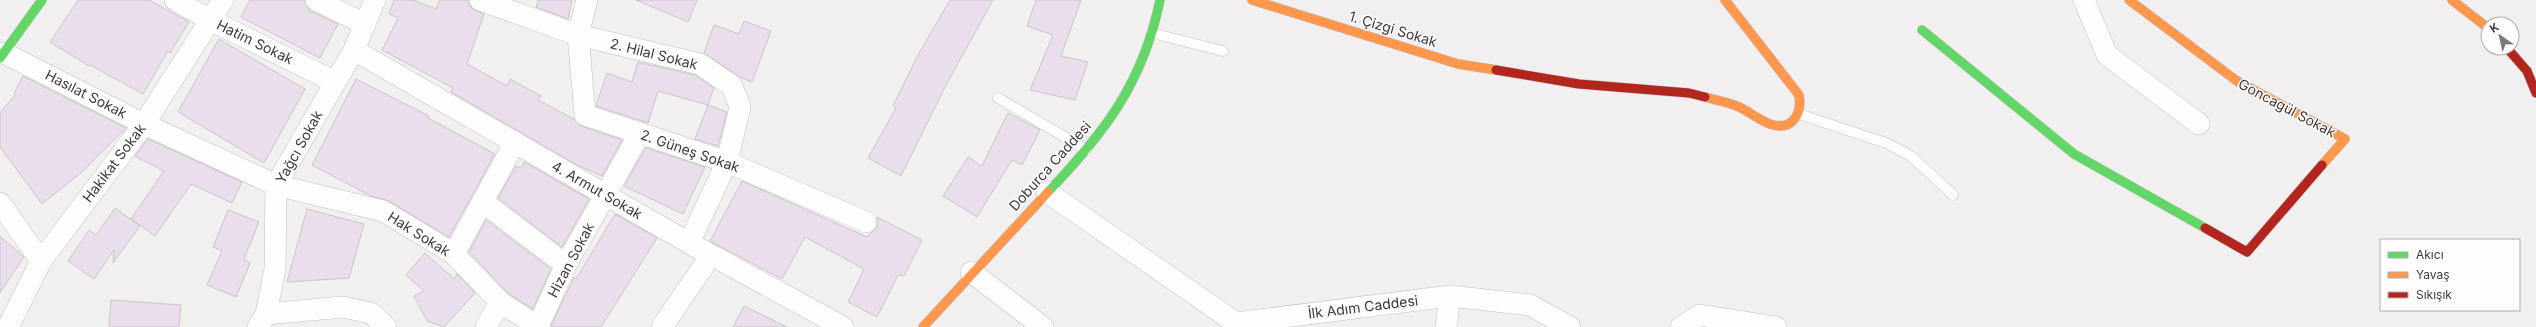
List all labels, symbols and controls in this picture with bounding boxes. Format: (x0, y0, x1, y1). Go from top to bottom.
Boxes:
street label: 1. Çizgi Sokak (1347, 7, 1440, 50)
street label: Hatim Sokak (214, 16, 297, 68)
north arrow (2480, 16, 2520, 56)
text: K (2487, 20, 2502, 36)
street label: 2. Hilal Sokak (609, 34, 700, 73)
street label: Hasılat Sokak (43, 66, 130, 122)
street label: Goncagül Sokak (2236, 75, 2339, 141)
street label: Yağcı Sokak (272, 107, 326, 186)
street label: Doburca Caddesi (1005, 117, 1094, 214)
street label: Hakikat Sokak (79, 120, 149, 205)
street label: 2. Güneş Sokak (638, 126, 742, 176)
street label: 4. Armut Sokak (549, 157, 646, 222)
street label: Hak Sokak (385, 208, 454, 260)
street label: Hizan Sokak (544, 219, 598, 300)
legend (2380, 239, 2520, 311)
text: Akıcı (2416, 247, 2444, 262)
text: Yavaş (2416, 267, 2450, 282)
text: Sıkışık (2416, 287, 2452, 302)
street label: İlk Adım Caddesi (1307, 291, 1419, 322)

